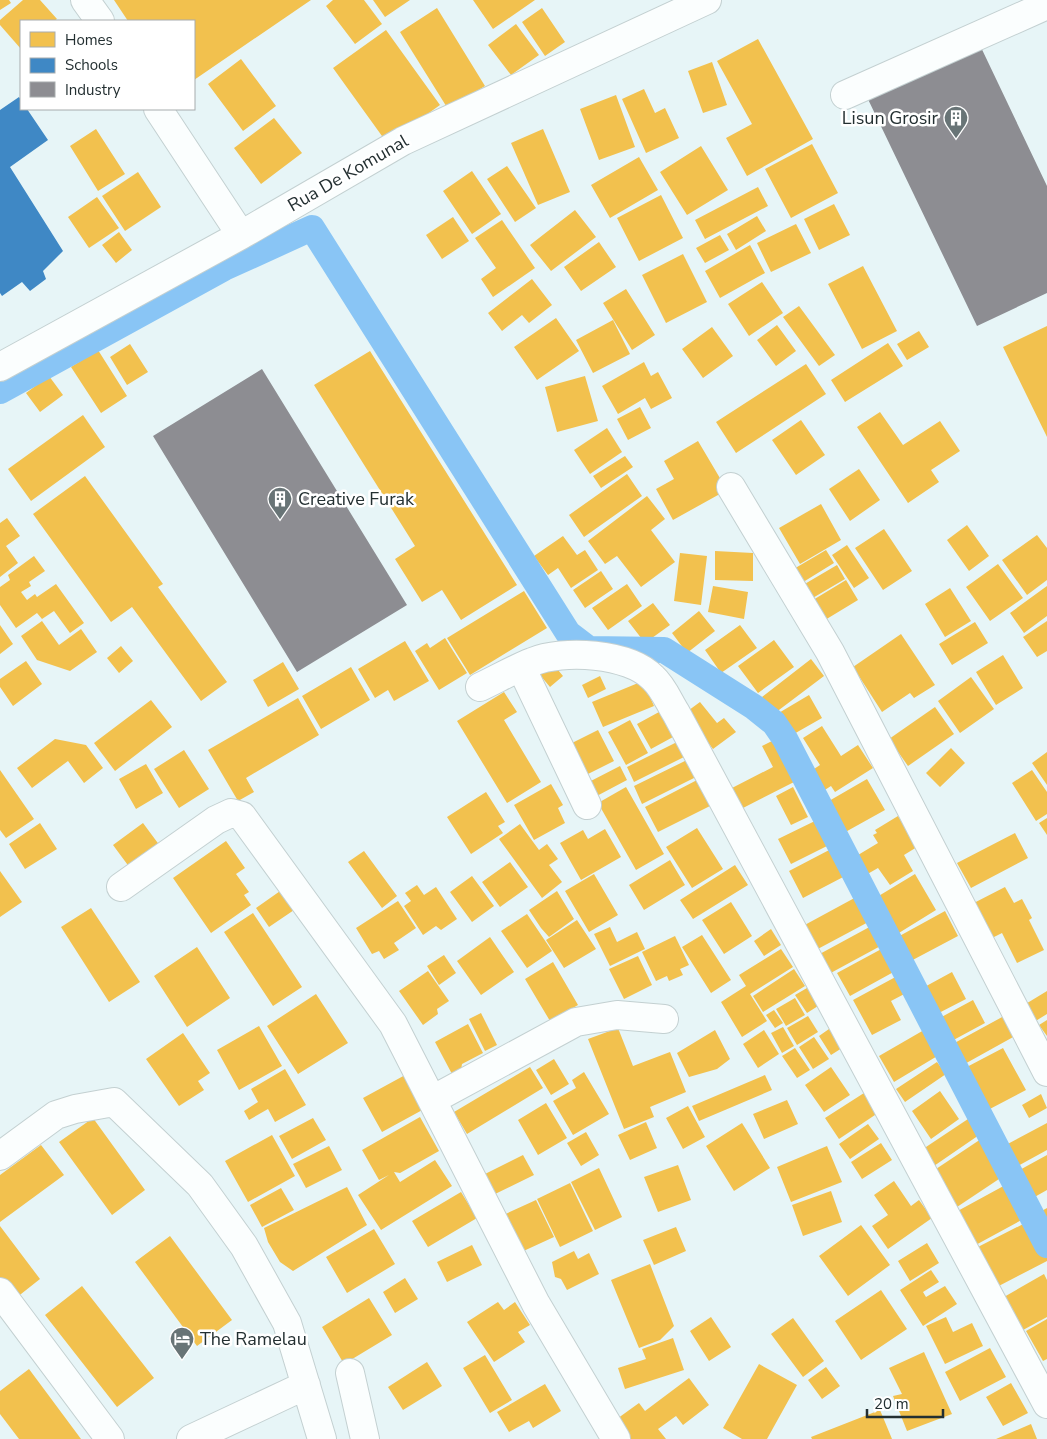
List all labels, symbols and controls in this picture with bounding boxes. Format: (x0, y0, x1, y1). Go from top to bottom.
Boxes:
legend (20, 20, 195, 110)
text: Homes (65, 30, 113, 50)
text: Schools (65, 55, 118, 75)
text: Industry (65, 80, 121, 100)
building icon: Lisun Grosir (943, 105, 969, 139)
place label: Lisun Grosir (842, 106, 939, 130)
street label: Rua De Komunal (283, 128, 413, 217)
building icon: Creative Furak (267, 486, 293, 520)
place label: Creative Furak (298, 487, 415, 511)
hotel icon: The Ramelau (169, 1326, 195, 1360)
place label: The Ramelau (200, 1327, 307, 1351)
scale bar (867, 1386, 943, 1418)
text: 20 m (874, 1394, 909, 1414)

